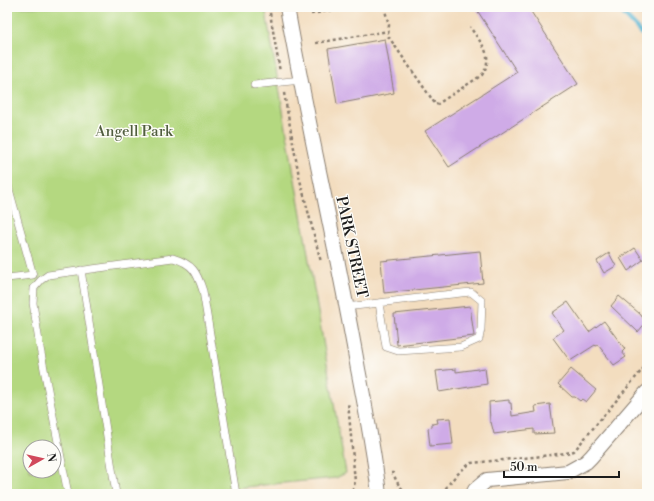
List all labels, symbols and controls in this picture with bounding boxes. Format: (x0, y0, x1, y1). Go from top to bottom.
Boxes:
park label: Angell Park (94, 122, 174, 141)
street label: PARK STREET (331, 194, 372, 300)
north arrow (22, 439, 62, 479)
text: N (43, 452, 58, 463)
scale bar (504, 453, 619, 479)
text: 50 m (510, 460, 538, 475)

